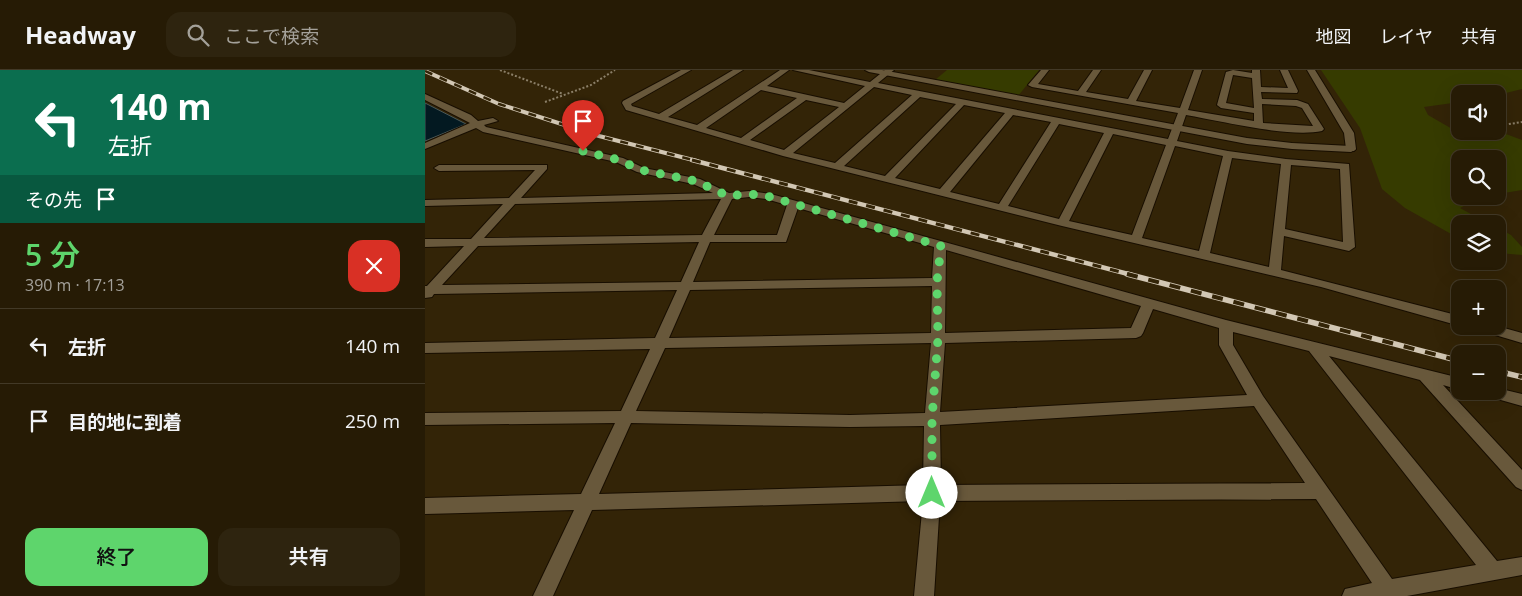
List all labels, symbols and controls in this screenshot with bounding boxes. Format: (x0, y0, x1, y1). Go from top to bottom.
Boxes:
search box (166, 12, 516, 57)
text: Headway (25, 18, 136, 51)
icon: search (184, 21, 212, 49)
text: ここで検索 (224, 23, 319, 49)
text: 地図 (1316, 24, 1352, 48)
text: レイヤ (1380, 24, 1433, 48)
text: 共有 (1461, 24, 1497, 48)
text: 140 m (108, 83, 212, 130)
map controls (1451, 85, 1506, 400)
button: sound (1451, 85, 1506, 140)
icon: left (25, 90, 90, 155)
pin (562, 100, 604, 151)
icon: arrive (569, 107, 597, 135)
text: 左折 (108, 130, 152, 160)
button: search (1451, 150, 1506, 205)
icon: arrive (92, 185, 120, 213)
text: その先 (25, 187, 82, 213)
button: layers (1451, 215, 1506, 270)
text: 5 分 (25, 234, 80, 275)
button: close (348, 240, 400, 292)
text: 390 m · 17:13 (25, 274, 125, 296)
button: + (1451, 280, 1506, 335)
icon: left (25, 332, 53, 360)
text: 140 m (345, 333, 400, 359)
text: 左折 (68, 334, 106, 360)
button: − (1451, 345, 1506, 400)
icon: arrive (25, 407, 53, 435)
text: 250 m (345, 408, 400, 434)
text: 目的地に到着 (68, 409, 182, 435)
position arrow (905, 466, 957, 518)
button: 終了 (25, 528, 208, 586)
button: 共有 (218, 528, 400, 586)

